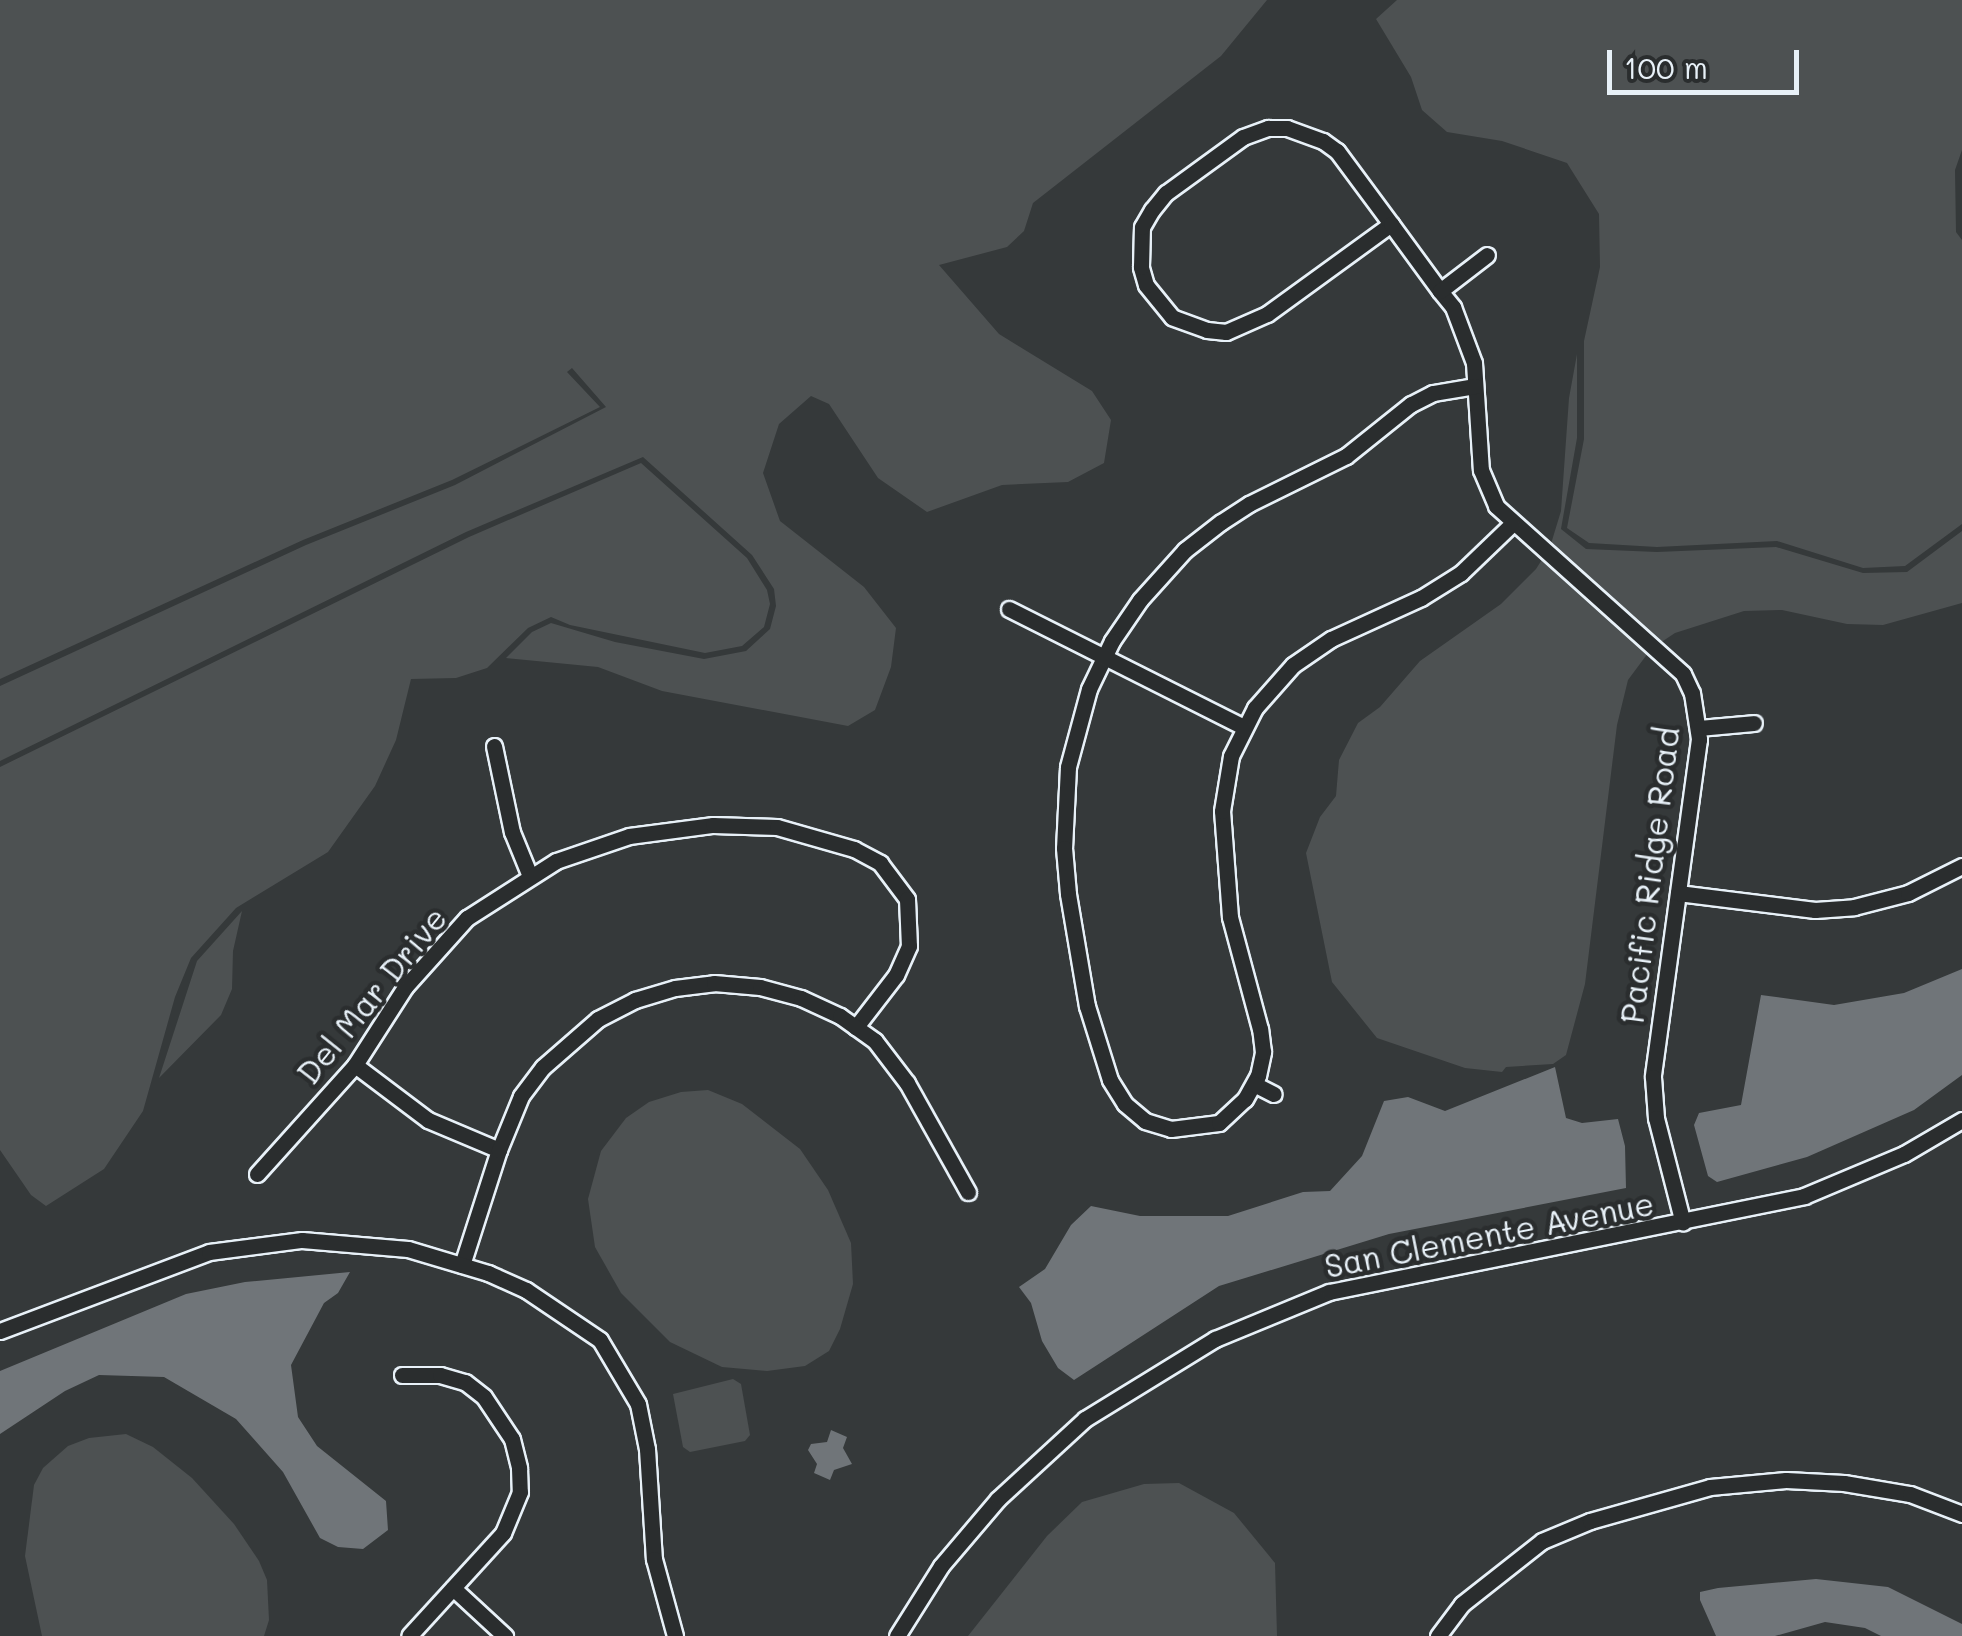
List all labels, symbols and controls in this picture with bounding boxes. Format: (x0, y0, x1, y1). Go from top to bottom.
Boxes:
scale bar (1612, 30, 1804, 92)
text: 100 m (1624, 47, 1708, 87)
street label: Pacific Ridge Road (1612, 725, 1686, 1025)
street label: Del Mar Drive (288, 899, 454, 1091)
street label: San Clemente Avenue (1321, 1183, 1657, 1285)

